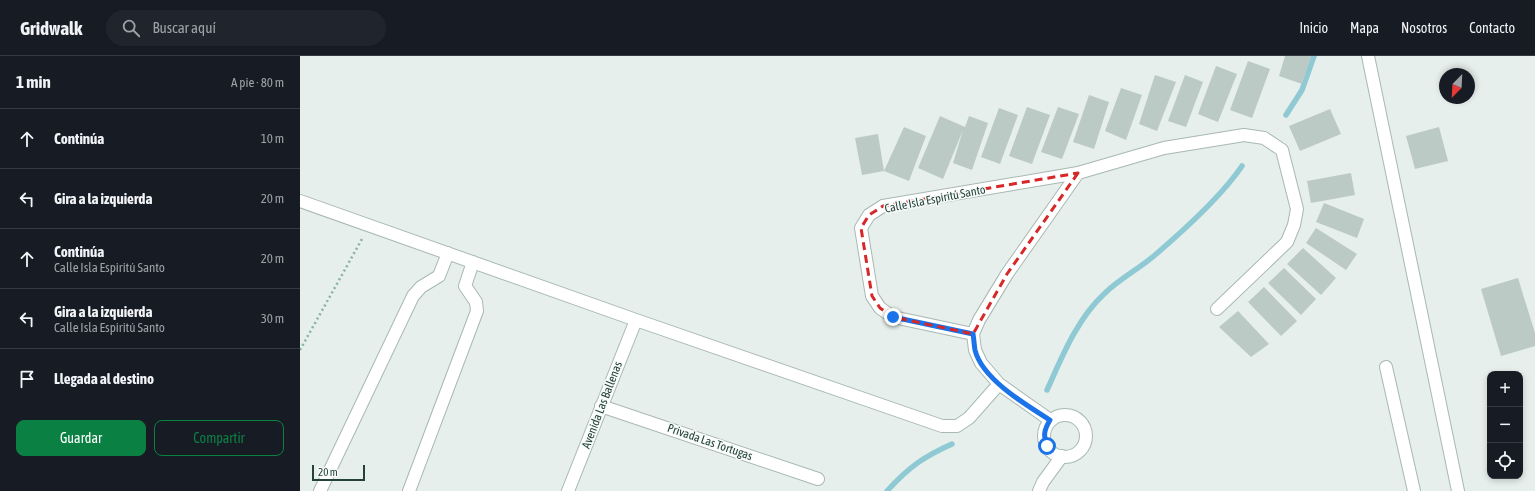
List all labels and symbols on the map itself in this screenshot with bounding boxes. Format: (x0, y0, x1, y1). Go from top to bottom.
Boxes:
north arrow (1439, 68, 1475, 104)
street label: Calle Isla Espiritú Santo (883, 182, 987, 216)
route end (884, 308, 902, 326)
street label: Avenida Las Ballenas (579, 359, 625, 451)
street label: Privada Las Tortugas (666, 421, 754, 463)
route start (1038, 437, 1056, 455)
scale bar (312, 463, 365, 482)

